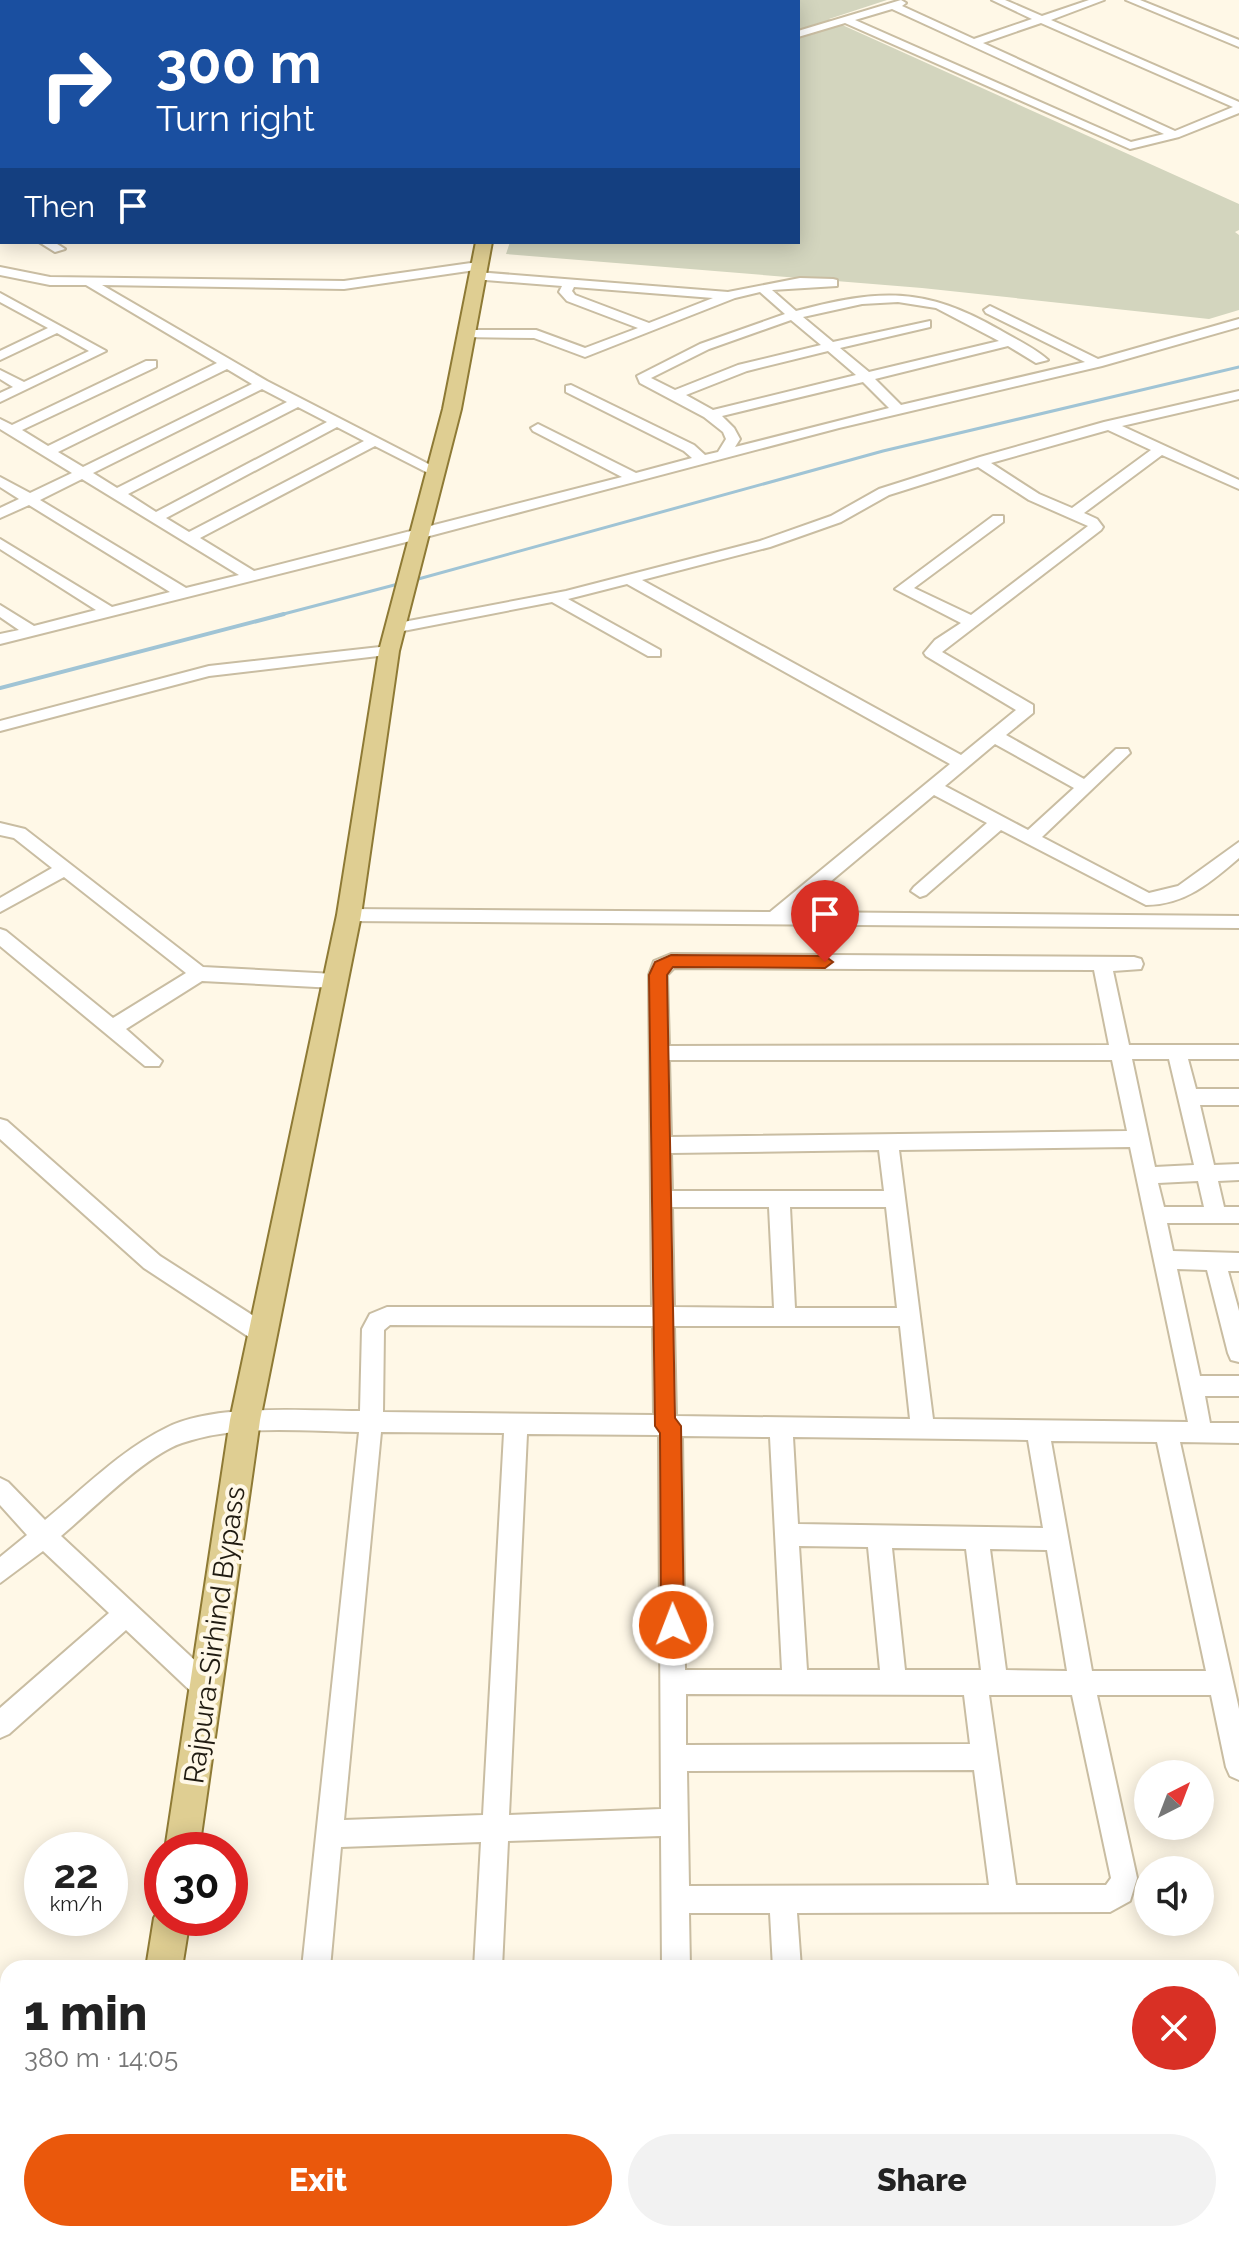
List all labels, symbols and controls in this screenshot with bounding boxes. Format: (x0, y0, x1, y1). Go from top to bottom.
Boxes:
text: 300 m (156, 30, 322, 96)
icon: right (24, 32, 128, 136)
text: Turn right (156, 97, 315, 139)
icon: arrive (111, 184, 155, 228)
text: Then (24, 189, 95, 224)
pin (791, 880, 859, 962)
icon: arrive (803, 892, 847, 936)
street label: Rajpura-Sirhind Bypass (177, 1484, 252, 1786)
position arrow (631, 1583, 715, 1667)
north arrow (1134, 1760, 1214, 1840)
map controls (1134, 1760, 1214, 1936)
speed limit sign: 30 (144, 1832, 248, 1936)
text: 22 (53, 1850, 99, 1897)
button: sound (1134, 1856, 1214, 1936)
text: km/h (50, 1892, 102, 1916)
text: 1 min (24, 1985, 147, 2041)
button: close (1132, 1986, 1216, 2070)
text: 380 m · 14:05 (24, 2043, 178, 2073)
button: Exit (24, 2134, 612, 2226)
button: Share (628, 2134, 1216, 2226)

